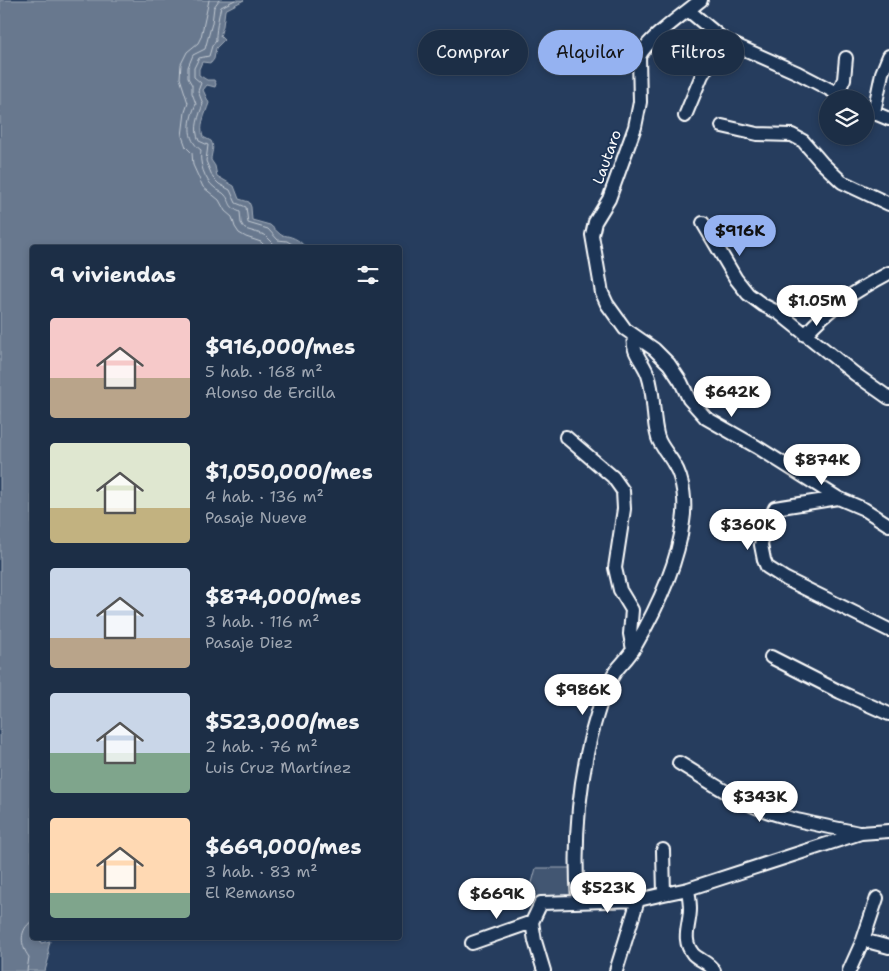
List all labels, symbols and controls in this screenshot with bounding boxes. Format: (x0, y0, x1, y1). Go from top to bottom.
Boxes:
chip: Comprar (418, 30, 528, 75)
chip: Alquilar (538, 30, 643, 75)
chip: Filtros (653, 30, 744, 75)
map controls (819, 90, 874, 145)
button: layers (819, 90, 874, 145)
street label: Lautaro (588, 127, 626, 187)
pin: $916K (705, 214, 775, 257)
text: $916K (715, 220, 765, 241)
text: 9 viviendas (50, 261, 176, 289)
icon: filters (354, 261, 382, 289)
pin: $1.05M (776, 284, 858, 327)
text: $1.05M (788, 290, 846, 311)
text: $916,000/mes (205, 333, 355, 361)
icon: home (90, 338, 150, 398)
text: 5 hab. · 168 m² (205, 361, 323, 382)
pin: $642K (697, 376, 767, 418)
text: $642K (705, 381, 759, 402)
text: Alonso de Ercilla (205, 382, 335, 403)
pin: $874K (787, 444, 857, 486)
text: $874K (794, 449, 850, 470)
text: $1,050,000/mes (205, 458, 373, 486)
icon: home (90, 463, 150, 523)
text: 4 hab. · 136 m² (205, 486, 324, 507)
text: Pasaje Nueve (205, 507, 307, 528)
pin: $360K (713, 508, 783, 551)
text: $360K (720, 514, 776, 535)
text: $874,000/mes (205, 583, 361, 611)
icon: home (90, 588, 150, 648)
text: 3 hab. · 116 m² (205, 611, 320, 632)
text: Pasaje Diez (205, 632, 293, 653)
pin: $986K (548, 674, 618, 716)
text: $986K (556, 679, 610, 700)
text: $523,000/mes (205, 708, 360, 736)
icon: home (90, 713, 150, 773)
text: 2 hab. · 76 m² (205, 736, 318, 757)
text: Luis Cruz Martínez (205, 757, 351, 778)
pin: $343K (725, 780, 795, 823)
text: $343K (733, 786, 787, 807)
text: $669,000/mes (205, 833, 362, 861)
icon: home (90, 838, 150, 898)
text: 3 hab. · 83 m² (205, 861, 318, 882)
pin: $523K (573, 872, 643, 914)
text: $523K (581, 877, 635, 898)
pin: $669K (462, 878, 532, 920)
text: El Remanso (205, 882, 295, 903)
text: $669K (469, 883, 525, 904)

